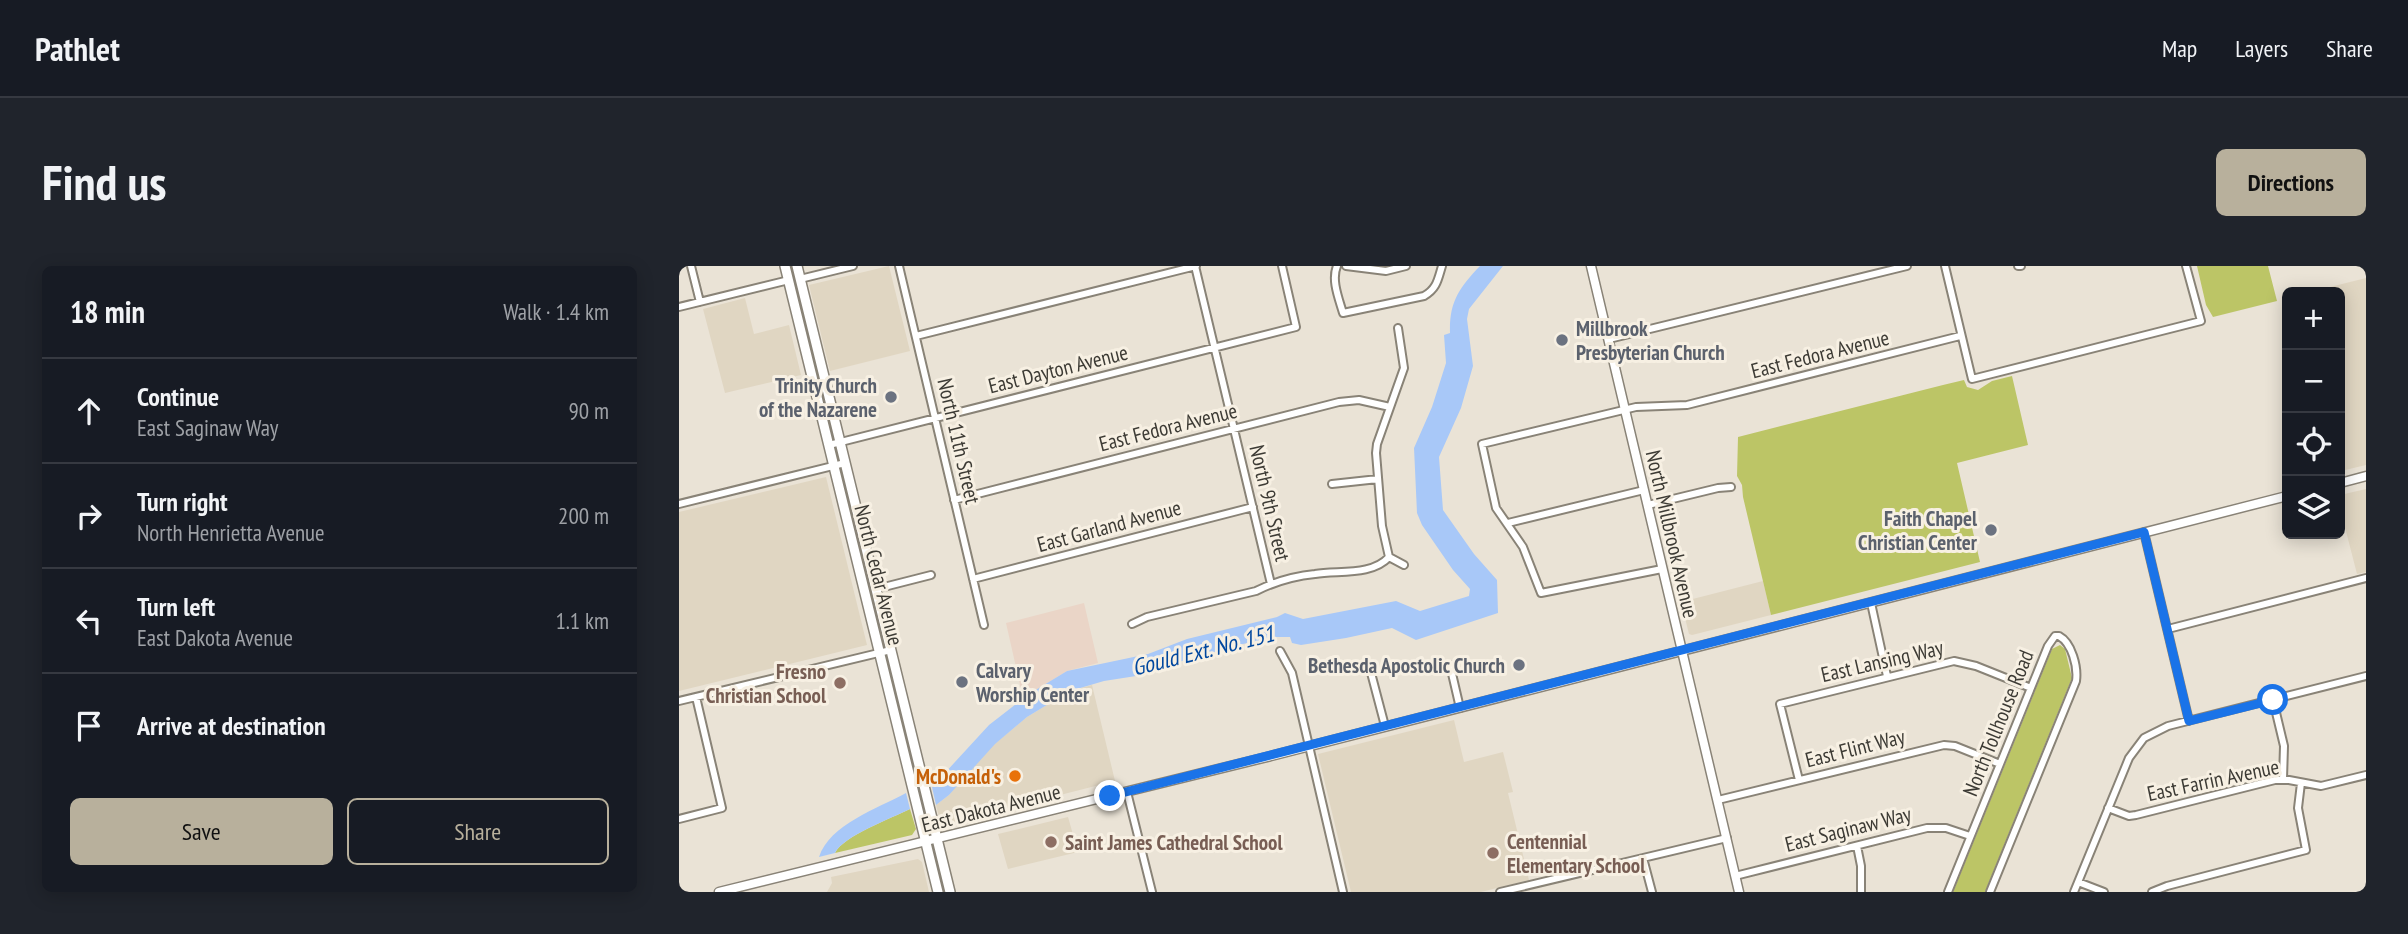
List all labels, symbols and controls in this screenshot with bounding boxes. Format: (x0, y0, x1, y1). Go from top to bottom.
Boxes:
text: Pathlet (35, 27, 120, 70)
text: Map (2162, 33, 2197, 64)
text: Layers (2235, 33, 2288, 64)
text: Share (2326, 33, 2373, 64)
button: Directions (2216, 149, 2366, 216)
text: Find us (42, 150, 166, 214)
map controls (2282, 287, 2345, 539)
button: + (2282, 287, 2345, 350)
text: 18 min (70, 292, 145, 331)
text: Walk · 1.4 km (503, 297, 609, 326)
place label: Millbrook Presbyterian Church (1576, 315, 1725, 366)
street label: East Fedora Avenue (1748, 324, 1892, 384)
marker: Millbrook Presbyterian Church (1554, 332, 1570, 348)
street label: East Dayton Avenue (985, 339, 1131, 399)
button: − (2282, 350, 2345, 413)
place label: Trinity Church of the Nazarene (759, 372, 877, 423)
street label: North 11th Street (931, 376, 987, 507)
text: Continue (137, 380, 219, 413)
marker: Trinity Church of the Nazarene (883, 389, 899, 405)
icon: ahead (70, 392, 108, 430)
text: 90 m (568, 396, 609, 425)
street label: East Fedora Avenue (1096, 397, 1240, 457)
text: East Saginaw Way (137, 413, 278, 442)
button: locate (2282, 413, 2345, 476)
street label: North 9th Street (1244, 442, 1297, 564)
street label: North Millbrook Avenue (1640, 447, 1704, 621)
button: layers (2282, 476, 2345, 539)
text: Turn right (137, 485, 228, 518)
street label: East Garland Avenue (1034, 494, 1184, 558)
icon: right (70, 497, 108, 535)
text: 200 m (558, 501, 609, 530)
street label: North Cedar Avenue (848, 502, 910, 648)
place label: Faith Chapel Christian Center (1858, 505, 1978, 556)
text: North Henrietta Avenue (137, 518, 324, 547)
marker: Faith Chapel Christian Center (1983, 522, 1999, 538)
text: Turn left (137, 590, 215, 623)
icon: left (70, 602, 108, 640)
text: 1.1 km (555, 606, 609, 635)
water label: Gould Ext. No. 151 (1129, 618, 1278, 682)
text: East Dakota Avenue (137, 623, 293, 652)
street label: East Lansing Way (1818, 634, 1946, 688)
street label: North Tollhouse Road (1956, 646, 2040, 800)
place label: Bethesda Apostolic Church (1308, 652, 1505, 679)
place label: Calvary Worship Center (975, 657, 1090, 708)
marker: Bethesda Apostolic Church (1511, 657, 1527, 673)
place label: Fresno Christian School (706, 658, 827, 709)
marker: Calvary Worship Center (954, 674, 970, 690)
marker: Fresno Christian School (832, 675, 848, 691)
route start (2257, 684, 2288, 715)
icon: arrive (70, 707, 108, 745)
text: Arrive at destination (137, 709, 326, 742)
street label: East Flint Way (1802, 723, 1908, 773)
street label: East Farrin Avenue (2145, 753, 2281, 807)
place label: McDonald's (916, 763, 1001, 790)
marker: McDonald's (1007, 768, 1023, 784)
street label: East Dakota Avenue (919, 778, 1063, 838)
route end (1094, 780, 1125, 811)
button: Save (70, 798, 333, 865)
button: Share (347, 798, 609, 865)
street label: East Saginaw Way (1782, 800, 1914, 858)
place label: Centennial Elementary School (1507, 828, 1646, 879)
place label: Saint James Cathedral School (1065, 829, 1283, 856)
marker: Saint James Cathedral School (1043, 834, 1059, 850)
marker: Centennial Elementary School (1485, 845, 1501, 861)

